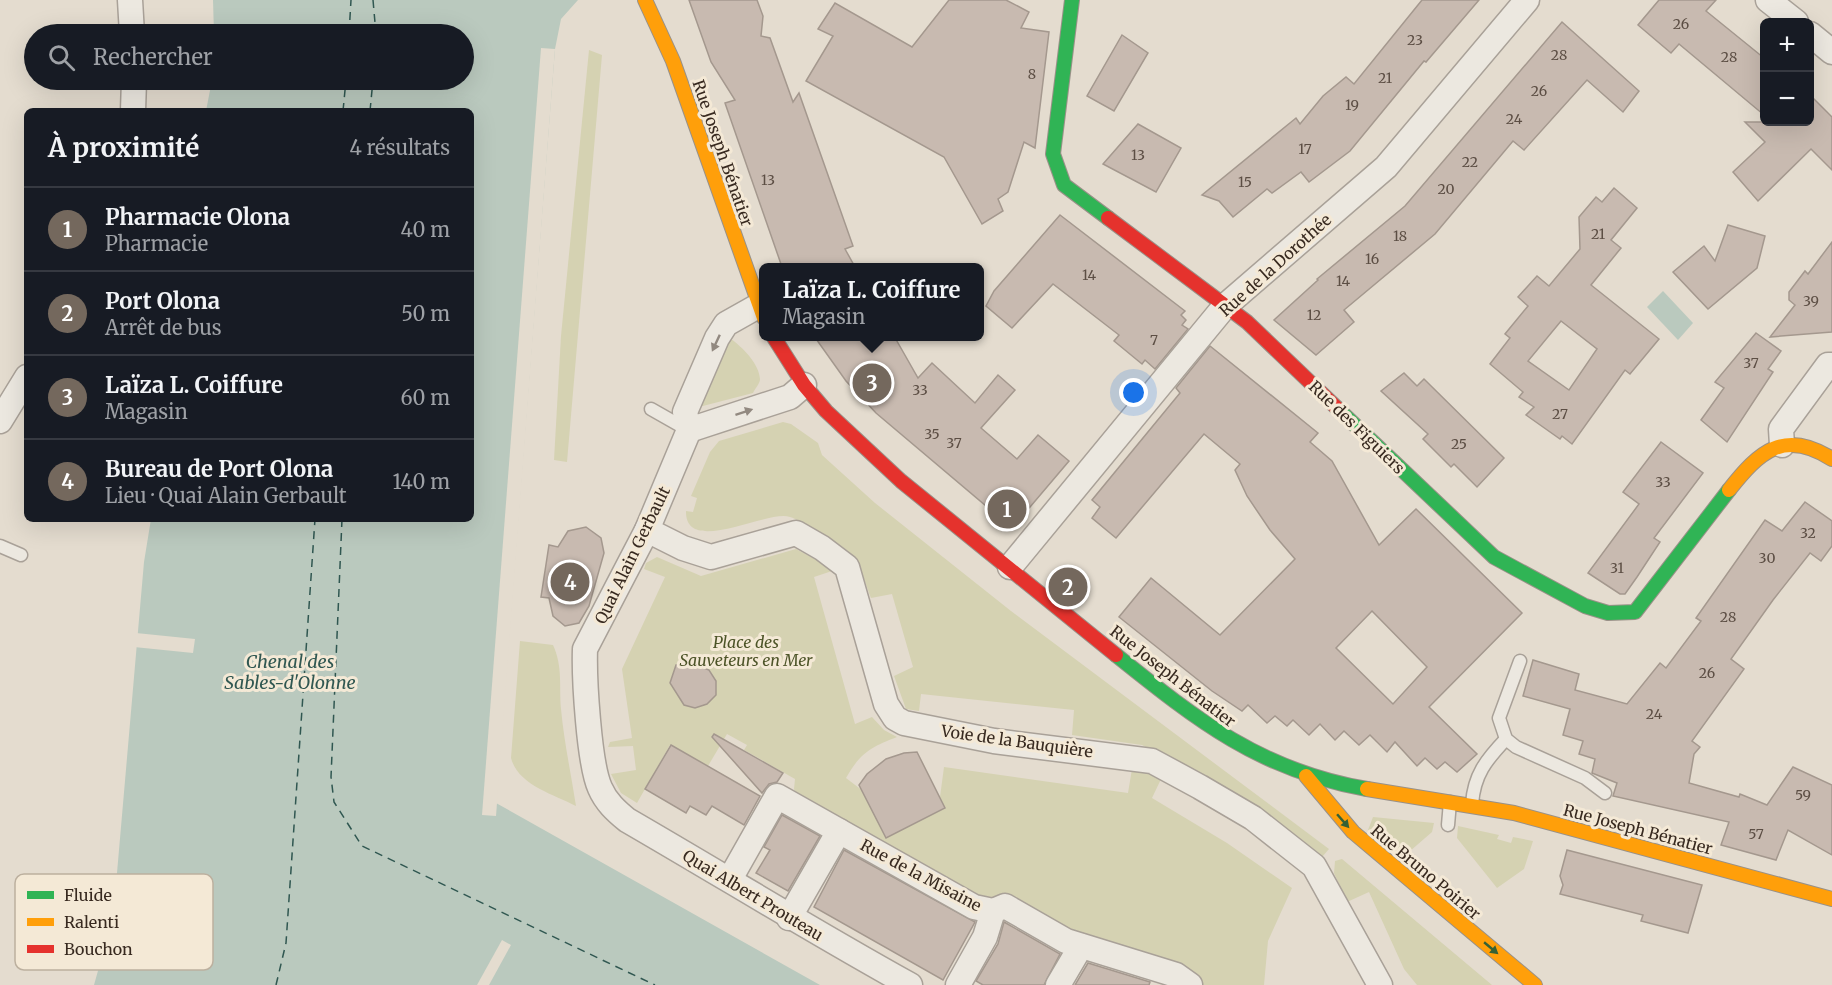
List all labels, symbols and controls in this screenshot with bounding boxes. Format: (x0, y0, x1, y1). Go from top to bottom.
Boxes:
house number: 26 (1673, 15, 1689, 33)
map controls (1760, 18, 1814, 126)
button: + (1760, 18, 1814, 72)
search box (24, 24, 474, 90)
house number: 23 (1407, 31, 1423, 49)
icon: search (45, 41, 78, 74)
text: Rechercher (93, 43, 213, 71)
house number: 28 (1551, 46, 1567, 64)
house number: 28 (1721, 48, 1737, 66)
house number: 8 (1028, 65, 1036, 83)
house number: 21 (1378, 69, 1392, 87)
button: − (1760, 72, 1814, 126)
street label: Rue Joseph Bénatier (689, 77, 757, 229)
house number: 26 (1531, 82, 1547, 100)
house number: 19 (1345, 96, 1359, 114)
house number: 24 (1506, 110, 1523, 128)
text: À proximité (48, 131, 199, 164)
text: 4 résultats (349, 135, 450, 160)
house number: 17 (1298, 140, 1312, 158)
house number: 13 (1131, 146, 1145, 164)
house number: 22 (1462, 153, 1478, 171)
house number: 13 (761, 171, 775, 189)
house number: 15 (1238, 173, 1252, 191)
house number: 20 (1437, 180, 1455, 198)
text: Pharmacie Olona (105, 203, 290, 231)
street label: Rue de la Dorothée (1215, 209, 1335, 321)
text: 1 (63, 217, 72, 242)
text: 40 m (400, 217, 450, 242)
house number: 21 (1591, 225, 1605, 243)
house number: 18 (1393, 227, 1407, 245)
text: Pharmacie (105, 231, 208, 256)
house number: 16 (1365, 250, 1379, 268)
popup (759, 263, 984, 341)
house number: 14 (1082, 266, 1096, 284)
house number: 14 (1336, 272, 1350, 290)
text: Laïza L. Coiffure (783, 276, 960, 304)
text: Port Olona (105, 287, 220, 315)
house number: 39 (1803, 292, 1819, 310)
text: 2 (62, 301, 73, 326)
text: 50 m (401, 301, 450, 326)
text: Magasin (783, 304, 865, 329)
house number: 12 (1307, 306, 1321, 324)
text: Arrêt de bus (105, 315, 221, 340)
house number: 7 (1150, 331, 1158, 349)
one-way arrow (711, 334, 720, 351)
house number: 37 (1743, 354, 1759, 372)
pin: 3 (852, 360, 892, 406)
text: Laïza L. Coiffure (105, 371, 283, 399)
street label: Rue des Figuiers (1305, 376, 1409, 478)
your location (1119, 378, 1148, 407)
house number: 33 (912, 381, 928, 399)
text: 3 (62, 385, 73, 410)
text: 60 m (400, 385, 450, 410)
text: Magasin (105, 399, 188, 424)
house number: 27 (1552, 405, 1568, 423)
one-way arrow (736, 407, 754, 416)
house number: 35 (924, 425, 940, 443)
house number: 37 (946, 434, 962, 452)
house number: 25 (1451, 435, 1467, 453)
text: Bureau de Port Olona (105, 455, 333, 483)
text: 4 (61, 469, 74, 494)
text: 140 m (393, 469, 450, 494)
house number: 33 (1655, 473, 1671, 491)
street label: Quai Alain Gerbault (590, 482, 674, 627)
text: Lieu · Quai Alain Gerbault (105, 483, 347, 508)
pin: 1 (988, 486, 1026, 532)
house number: 32 (1800, 524, 1816, 542)
house number: 30 (1759, 549, 1775, 567)
house number: 31 (1610, 559, 1624, 577)
pin: 4 (550, 560, 590, 604)
pin: 2 (1048, 564, 1088, 610)
house number: 28 (1720, 608, 1736, 626)
street label: Rue Joseph Bénatier (1106, 621, 1240, 731)
park label: Place des Sauveteurs en Mer (679, 632, 813, 670)
water label: Chenal des Sables-d'Olonne (224, 650, 356, 694)
house number: 26 (1699, 664, 1715, 682)
house number: 24 (1646, 705, 1663, 723)
street label: Voie de la Bauquière (939, 720, 1094, 762)
house number: 59 (1795, 786, 1811, 804)
street label: Rue Joseph Bénatier (1561, 799, 1715, 859)
one-way arrow (1336, 813, 1349, 828)
street label: Rue Bruno Poirier (1367, 820, 1485, 924)
house number: 57 (1748, 825, 1764, 843)
street label: Rue de la Misaine (857, 835, 985, 915)
street label: Quai Albert Prouteau (679, 845, 827, 945)
legend (15, 874, 213, 970)
text: Fluide (64, 885, 112, 905)
text: Ralenti (64, 912, 119, 932)
text: Bouchon (64, 939, 133, 959)
one-way arrow (1483, 941, 1498, 954)

